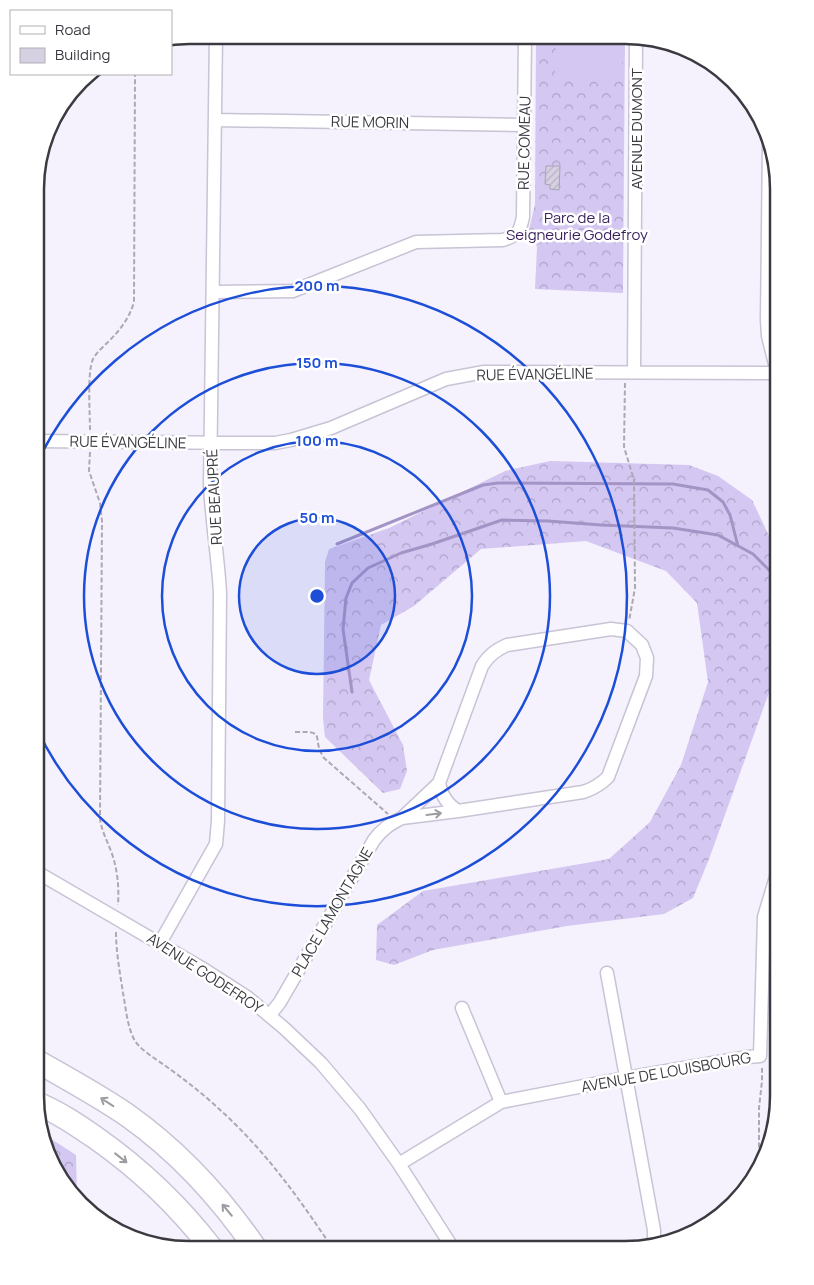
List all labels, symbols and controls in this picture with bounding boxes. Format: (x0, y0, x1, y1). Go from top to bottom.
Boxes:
legend (10, 10, 172, 75)
text: Road (55, 19, 91, 40)
text: Building (55, 44, 110, 65)
street label: AVENUE DUMONT (626, 68, 647, 190)
street label: RUE COMEAU (513, 96, 535, 190)
street label: RUE MORIN (331, 111, 409, 133)
park label: Parc de la Seigneurie Godefroy (506, 207, 648, 245)
text: 200 m (294, 275, 340, 296)
text: 150 m (296, 352, 338, 373)
street label: RUE ÉVANGÉLINE (476, 362, 594, 386)
street label: RUE ÉVANGÉLINE (69, 430, 187, 454)
text: 100 m (296, 430, 338, 451)
street label: RUE BEAUPRÉ (201, 448, 227, 546)
text: 50 m (299, 507, 335, 528)
centre of rings (308, 587, 326, 605)
one-way arrow (426, 809, 442, 819)
street label: PLACE LAMONTAGNE (286, 843, 378, 981)
street label: AVENUE GODEFROY (143, 928, 268, 1019)
street label: AVENUE DE LOUISBOURG (579, 1047, 753, 1097)
one-way arrow (100, 1097, 114, 1107)
one-way arrow (115, 1152, 128, 1163)
one-way arrow (222, 1204, 233, 1217)

